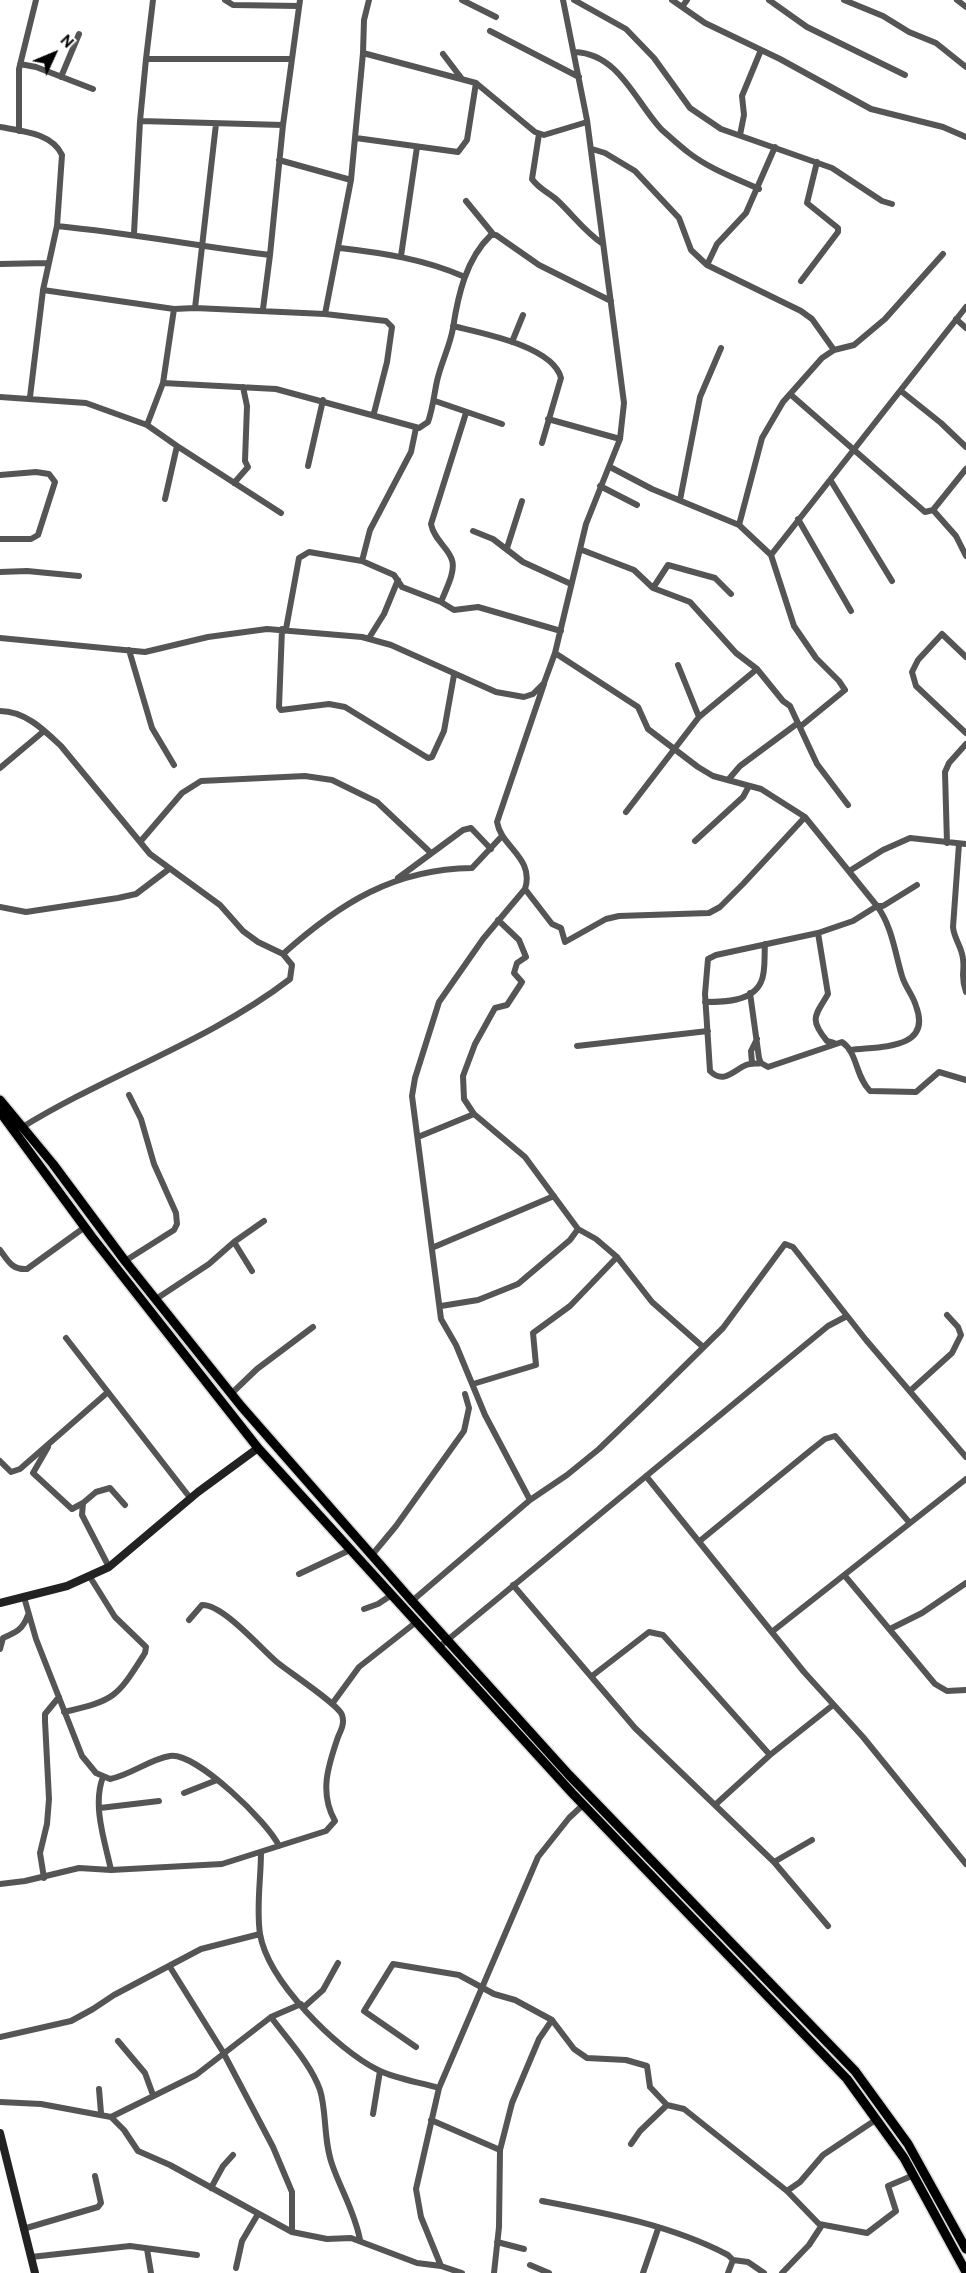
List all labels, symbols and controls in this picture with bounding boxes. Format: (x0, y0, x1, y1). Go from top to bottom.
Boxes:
north arrow (24, 24, 84, 84)
text: N (57, 30, 78, 52)

